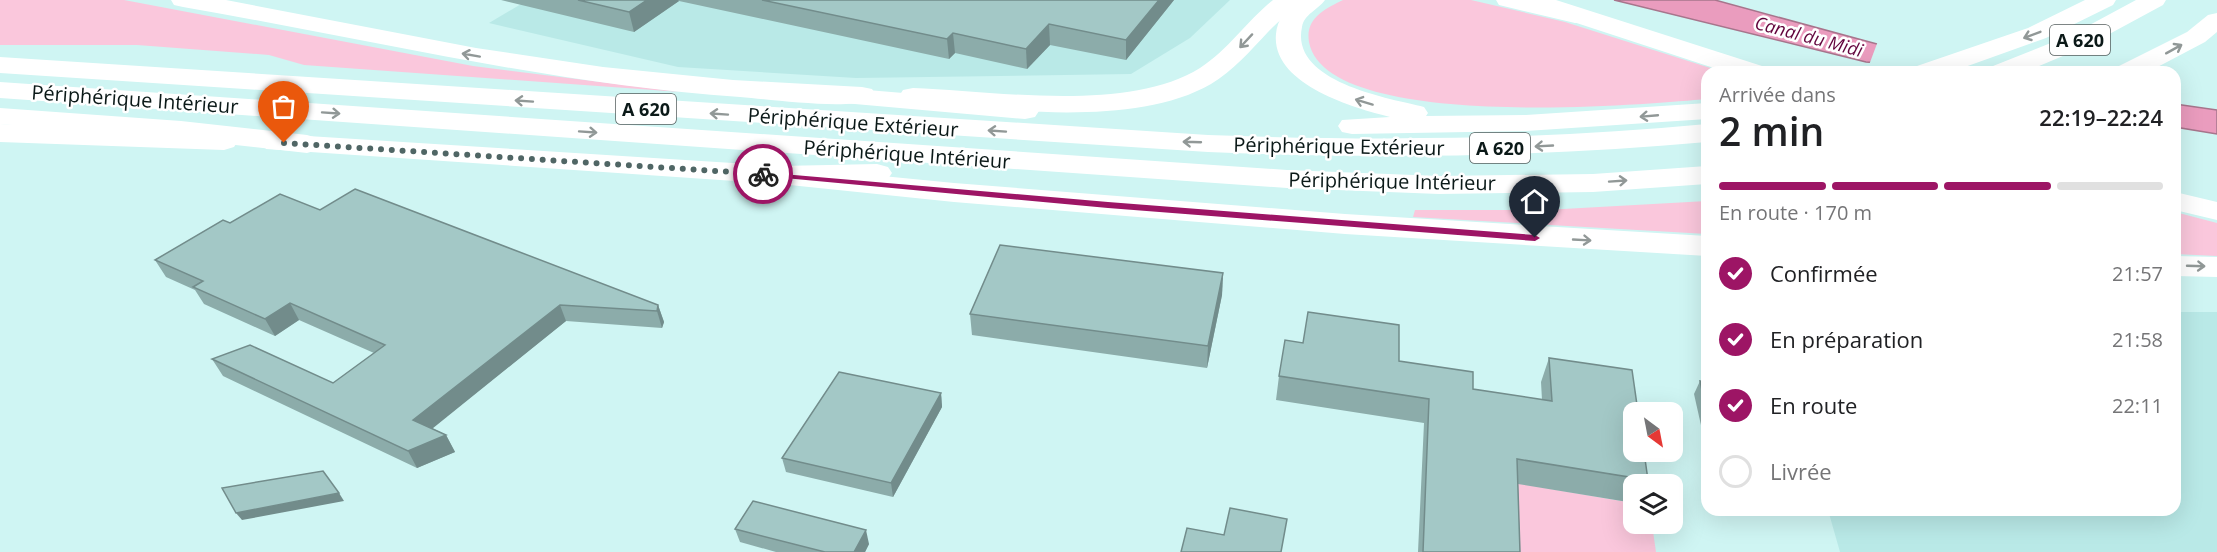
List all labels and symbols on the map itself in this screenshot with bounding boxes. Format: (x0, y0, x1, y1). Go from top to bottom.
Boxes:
water label: Canal du Midi (1753, 10, 1866, 62)
road number: A 620 (2050, 25, 2110, 55)
one-way arrow (2024, 30, 2042, 41)
one-way arrow (1239, 33, 1253, 48)
one-way arrow (2165, 43, 2183, 54)
one-way arrow (461, 49, 481, 60)
street label: Périphérique Intérieur (31, 78, 239, 120)
pin (258, 81, 309, 143)
road number: A 620 (616, 94, 676, 124)
one-way arrow (515, 95, 534, 106)
one-way arrow (1355, 96, 1374, 107)
street label: Périphérique Extérieur (747, 101, 959, 143)
one-way arrow (320, 108, 340, 119)
one-way arrow (709, 108, 729, 119)
one-way arrow (1639, 111, 1659, 122)
one-way arrow (578, 126, 597, 137)
one-way arrow (988, 126, 1008, 137)
street label: Périphérique Extérieur (1233, 131, 1445, 161)
street label: Périphérique Intérieur (803, 133, 1011, 175)
road number: A 620 (1470, 133, 1530, 163)
one-way arrow (1182, 137, 1202, 148)
one-way arrow (1535, 141, 1555, 152)
courier (733, 144, 793, 204)
street label: Périphérique Intérieur (1288, 166, 1496, 196)
one-way arrow (1608, 175, 1628, 186)
pin (1509, 176, 1560, 238)
one-way arrow (1572, 235, 1592, 246)
one-way arrow (2186, 261, 2205, 272)
north arrow (1623, 402, 1683, 462)

